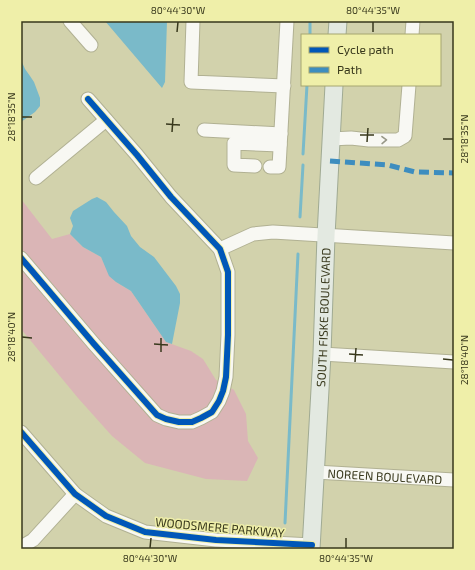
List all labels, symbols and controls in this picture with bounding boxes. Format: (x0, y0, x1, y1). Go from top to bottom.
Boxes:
text: 80°44'30"W (151, 4, 206, 16)
text: 80°44'35"W (346, 4, 401, 16)
legend (301, 34, 441, 86)
text: Cycle path (337, 42, 394, 56)
text: Path (337, 62, 362, 76)
text: 28°18'35"N (5, 93, 17, 141)
text: 28°18'35"N (458, 115, 470, 163)
one-way arrow (381, 136, 387, 144)
street label: SOUTH FISKE BOULEVARD (313, 247, 333, 387)
text: 28°18'40"N (5, 312, 17, 362)
text: 28°18'40"N (458, 335, 470, 385)
street label: NOREEN BOULEVARD (327, 466, 443, 486)
street label: WOODSMERE PARKWAY (155, 514, 285, 540)
text: 80°44'30"W (123, 552, 178, 564)
text: 80°44'35"W (319, 552, 374, 564)

